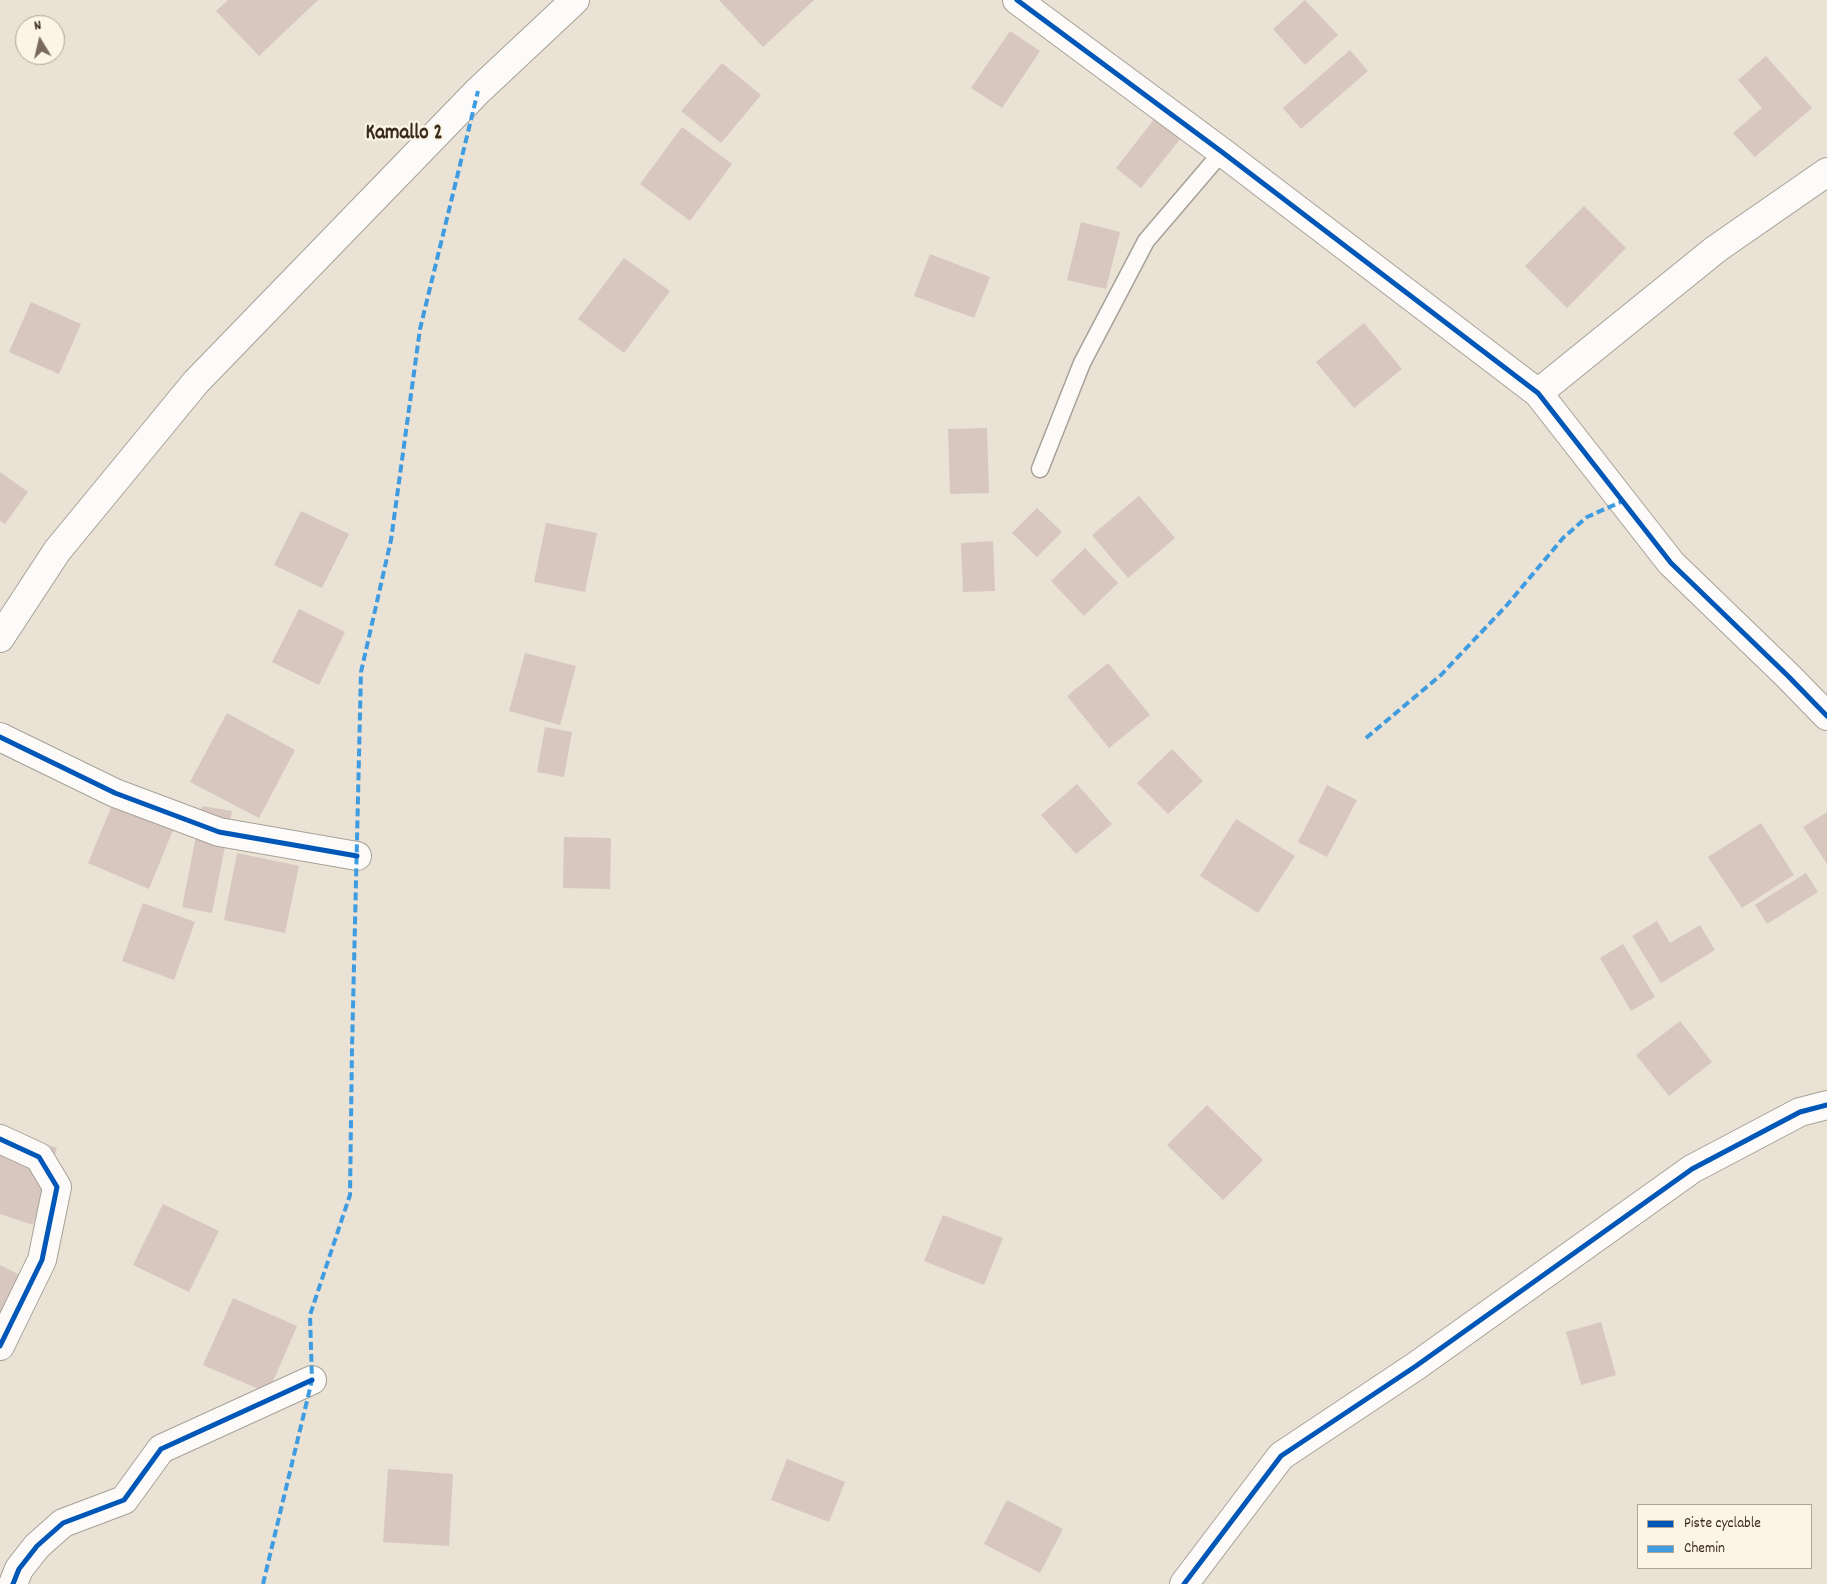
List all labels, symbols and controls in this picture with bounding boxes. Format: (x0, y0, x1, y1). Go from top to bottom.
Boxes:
north arrow (15, 15, 65, 65)
text: N (33, 16, 43, 37)
district label: Kamallo 2 (365, 122, 443, 148)
legend (1637, 1504, 1812, 1569)
text: Piste cyclable (1684, 1513, 1761, 1535)
text: Chemin (1684, 1538, 1725, 1560)

